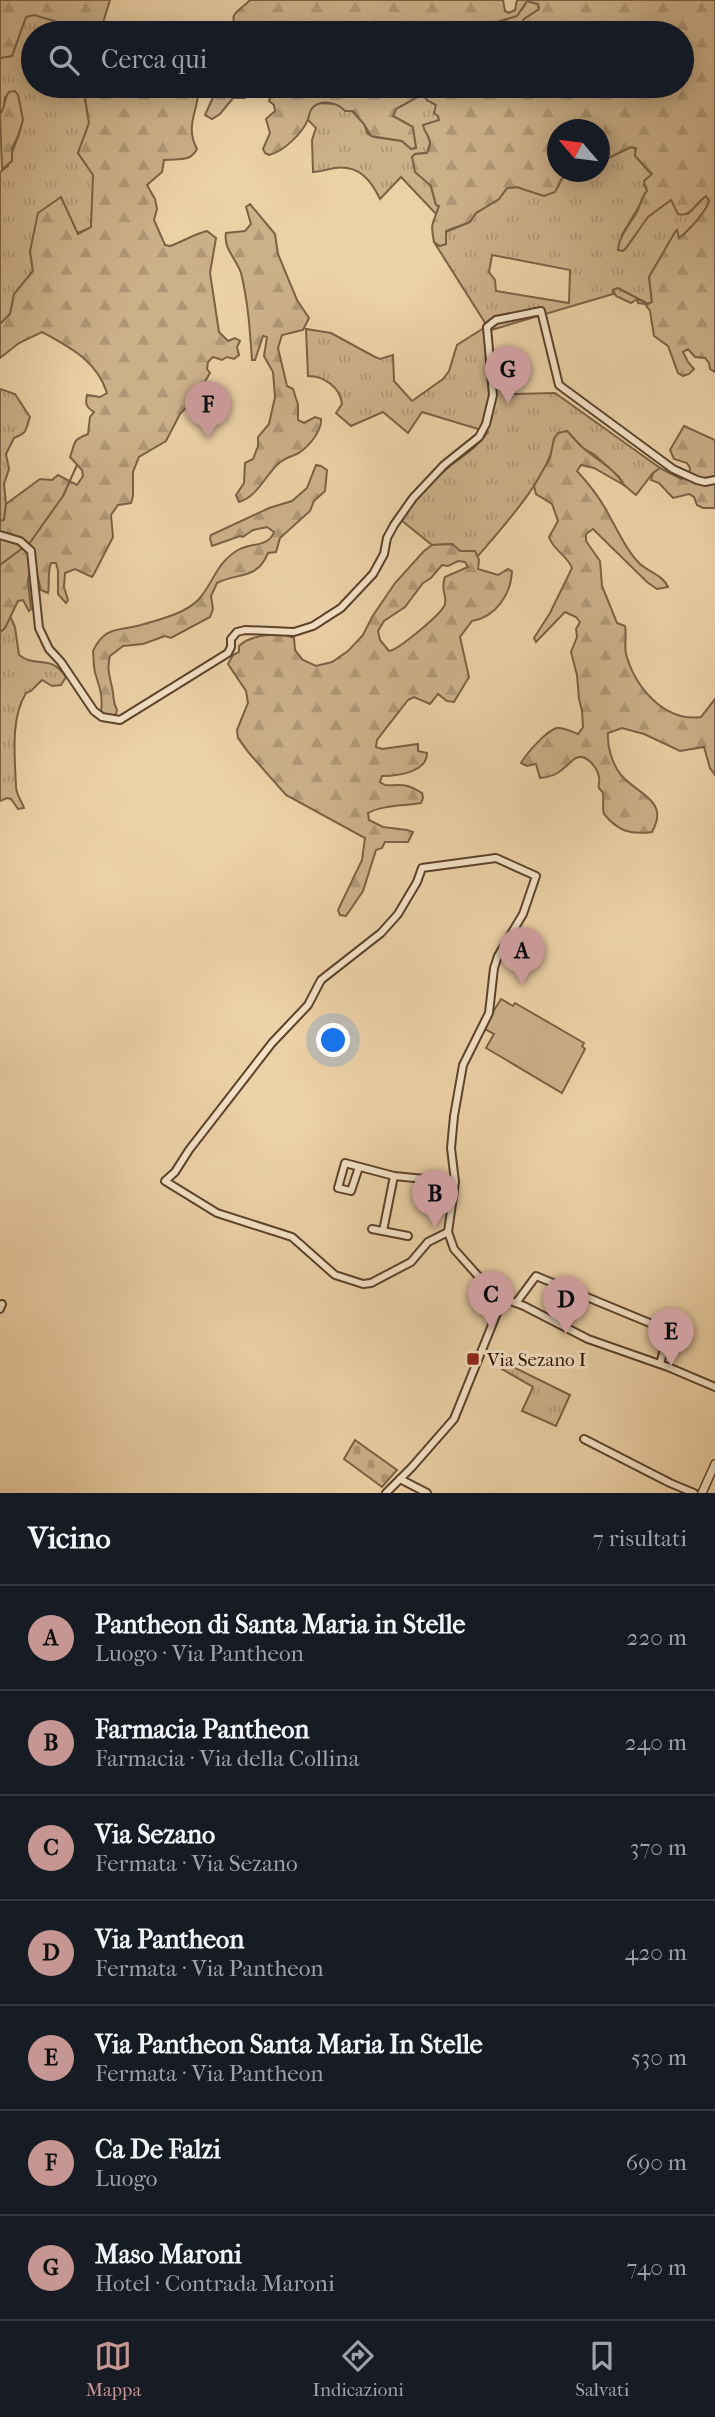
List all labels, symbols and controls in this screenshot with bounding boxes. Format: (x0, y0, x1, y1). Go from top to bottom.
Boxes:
search box (21, 21, 694, 98)
icon: search (45, 41, 83, 79)
text: Cerca qui (101, 44, 207, 75)
north arrow (547, 119, 610, 182)
pin: G (485, 346, 531, 404)
pin: F (185, 381, 231, 439)
pin: A (499, 927, 545, 985)
your location (316, 1023, 350, 1057)
pin: B (412, 1170, 458, 1228)
pin: C (468, 1271, 514, 1329)
pin: D (543, 1276, 589, 1334)
pin: E (648, 1308, 694, 1366)
place label: Via Sezano I (486, 1349, 586, 1371)
marker: Via Sezano I (465, 1351, 481, 1367)
text: Vicino (28, 1521, 111, 1556)
text: 7 risultati (593, 1525, 687, 1552)
text: Pantheon di Santa Maria in Stelle (95, 1609, 465, 1640)
text: A (44, 1624, 58, 1651)
text: 220 m (627, 1624, 687, 1651)
text: Luogo · Via Pantheon (95, 1640, 304, 1667)
text: Farmacia Pantheon (95, 1714, 309, 1745)
text: B (44, 1729, 58, 1756)
text: 240 m (625, 1729, 687, 1756)
text: Farmacia · Via della Collina (95, 1745, 359, 1772)
text: Via Sezano (95, 1819, 215, 1850)
text: C (43, 1834, 59, 1861)
text: 370 m (630, 1834, 687, 1861)
text: Fermata · Via Sezano (95, 1850, 298, 1877)
text: Via Pantheon (95, 1924, 244, 1955)
text: D (42, 1939, 60, 1966)
text: 420 m (625, 1939, 687, 1966)
text: Fermata · Via Pantheon (95, 1955, 324, 1982)
text: Via Pantheon Santa Maria In Stelle (95, 2029, 483, 2060)
text: E (44, 2044, 58, 2071)
text: 530 m (631, 2044, 687, 2071)
text: Fermata · Via Pantheon (95, 2060, 324, 2087)
text: Ca De Falzi (95, 2134, 221, 2165)
text: F (45, 2149, 57, 2176)
text: 690 m (626, 2149, 687, 2176)
text: Luogo (95, 2165, 157, 2192)
text: Maso Maroni (95, 2239, 242, 2270)
text: G (43, 2254, 59, 2281)
text: 740 m (626, 2254, 687, 2281)
text: Hotel · Contrada Maroni (95, 2270, 335, 2297)
tab: Mappa (86, 2337, 141, 2401)
tab: Indicazioni (313, 2337, 404, 2401)
tab: Salvati (575, 2337, 629, 2401)

